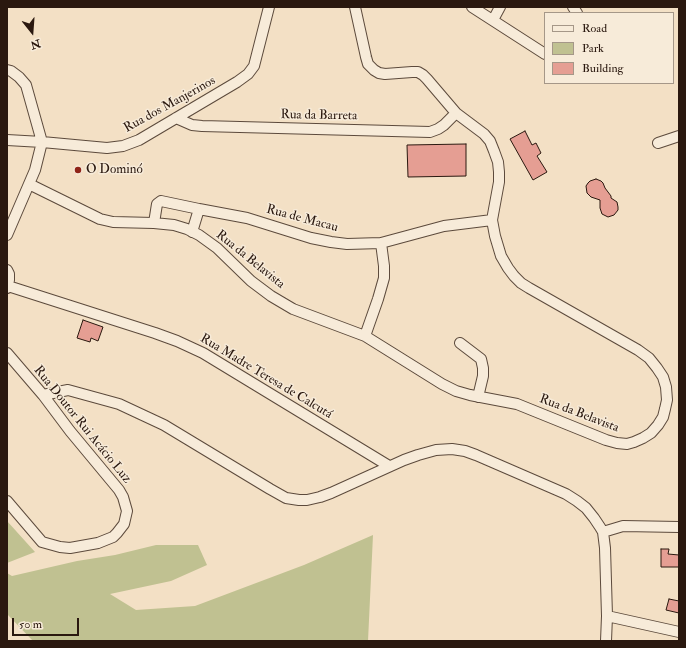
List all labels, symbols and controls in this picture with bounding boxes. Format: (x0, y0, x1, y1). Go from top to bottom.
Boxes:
north arrow (12, 12, 52, 52)
legend (544, 12, 674, 84)
text: Road (582, 21, 607, 36)
text: N (29, 36, 42, 52)
text: Park (582, 41, 604, 56)
text: Building (582, 61, 623, 76)
street label: Rua dos Manjerinos (121, 73, 219, 137)
street label: Rua da Barreta (280, 108, 358, 124)
place label: O Dominó (86, 162, 143, 178)
marker: O Dominó (73, 165, 83, 175)
street label: Rua de Macau (264, 202, 340, 236)
street label: Rua da Belavista (212, 228, 288, 292)
street label: Rua Madre Teresa de Calcutá (197, 331, 335, 423)
street label: Rua Doutor Rui Acácio Luz (30, 363, 134, 487)
street label: Rua da Belavista (537, 392, 621, 436)
scale bar (14, 610, 81, 636)
text: 50 m (19, 617, 42, 632)

